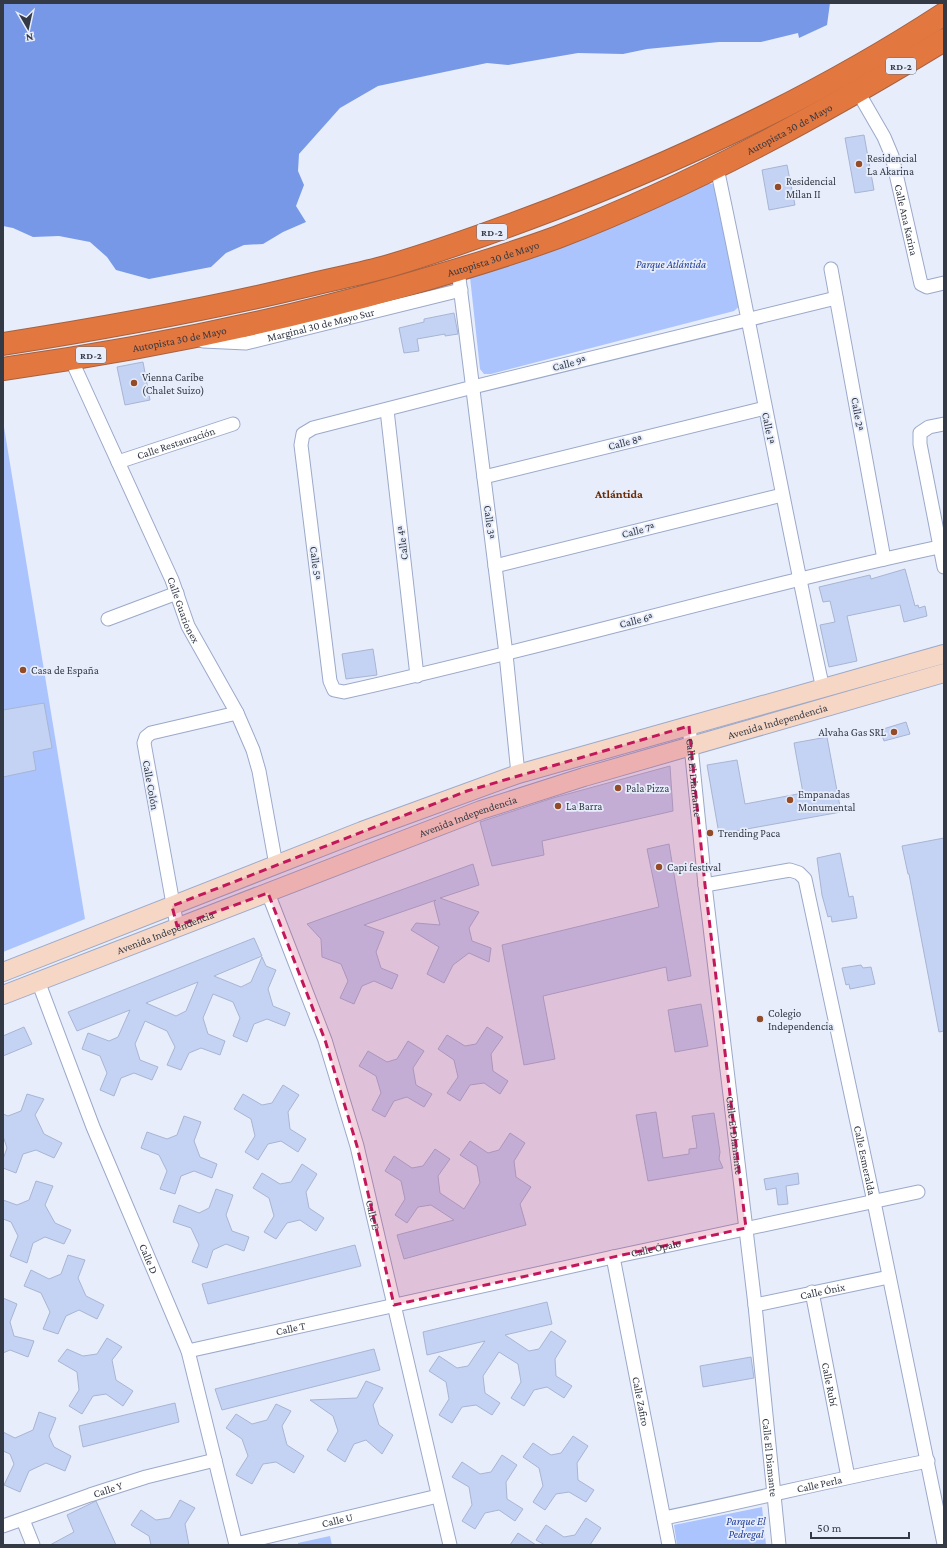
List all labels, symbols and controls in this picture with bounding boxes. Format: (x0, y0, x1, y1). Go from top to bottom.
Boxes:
north arrow (8, 8, 48, 48)
text: N (24, 31, 34, 44)
road number: RD-2 (886, 58, 916, 74)
street label: Autopista 30 de Mayo (744, 101, 835, 157)
place label: Residencial La Akarina (867, 152, 917, 177)
marker: Residencial La Akarina (854, 159, 864, 169)
place label: Residencial Milan II (786, 175, 836, 200)
marker: Residencial Milan II (773, 182, 783, 192)
street label: Calle Ana Karina (893, 183, 920, 257)
road number: RD-2 (477, 224, 507, 240)
street label: Autopista 30 de Mayo (446, 238, 541, 279)
park label: Parque Atlántida (636, 258, 706, 271)
street label: Marginal 30 de Mayo Sur (266, 306, 376, 344)
street label: Autopista 30 de Mayo (131, 324, 228, 354)
road number: RD-2 (76, 347, 106, 363)
street label: Calle 9ª (551, 353, 588, 373)
place label: Vienna Caribe (Chalet Suizo) (142, 371, 204, 397)
marker: Vienna Caribe (Chalet Suizo) (129, 378, 139, 388)
street label: Calle 2ª (849, 396, 867, 432)
street label: Calle 1ª (760, 411, 778, 446)
street label: Calle Restauración (135, 424, 217, 461)
street label: Calle 8ª (607, 432, 644, 452)
district label: Atlántida (594, 487, 643, 501)
street label: Calle 3ª (482, 505, 498, 540)
street label: Calle 7ª (620, 520, 656, 540)
street label: Calle 4ª (394, 525, 410, 561)
street label: Calle 5ª (308, 546, 324, 581)
street label: Calle Guarionex (165, 575, 202, 645)
street label: Calle 6ª (618, 610, 655, 630)
place label: Casa de España (31, 664, 99, 677)
marker: Casa de España (18, 665, 28, 675)
street label: Avenida Independencia (726, 701, 829, 741)
place label: Alvaha Gas SRL (819, 726, 887, 738)
marker: Alvaha Gas SRL (889, 727, 899, 737)
street label: Calle El Diamante (684, 738, 704, 818)
street label: Calle Colón (141, 759, 161, 811)
place label: Pala Pizza (626, 782, 669, 794)
marker: Pala Pizza (613, 783, 623, 793)
place label: Empanadas Monumental (798, 788, 856, 813)
street label: Avenida Independencia (417, 793, 518, 839)
marker: Empanadas Monumental (785, 795, 795, 805)
place label: La Barra (566, 800, 602, 812)
marker: La Barra (553, 801, 563, 811)
place label: Trending Paca (718, 827, 780, 840)
marker: Trending Paca (705, 828, 715, 838)
place label: Capi festival (667, 861, 721, 874)
marker: Capi festival (654, 862, 664, 872)
street label: Avenida Independencia (115, 908, 216, 956)
place label: Colegio Independencia (768, 1007, 833, 1033)
marker: Colegio Independencia (755, 1014, 765, 1024)
street label: Calle El Diamante (724, 1096, 745, 1175)
street label: Calle Esmeralda (852, 1124, 878, 1196)
street label: Calle E (364, 1199, 382, 1231)
street label: Calle Ópalo (630, 1237, 682, 1259)
street label: Calle D (137, 1242, 161, 1275)
street label: Calle Ónix (799, 1280, 846, 1301)
street label: Calle T (274, 1319, 307, 1337)
street label: Calle Rubí (820, 1361, 840, 1408)
street label: Calle Zafiro (630, 1376, 652, 1428)
street label: Calle El Diamante (760, 1418, 780, 1497)
street label: Calle Perla (795, 1473, 843, 1495)
street label: Calle Y (92, 1479, 124, 1500)
street label: Calle U (321, 1510, 354, 1529)
scale bar (811, 1514, 909, 1540)
park label: Parque El Pedregal (726, 1515, 766, 1541)
text: 50 m (817, 1521, 842, 1535)

